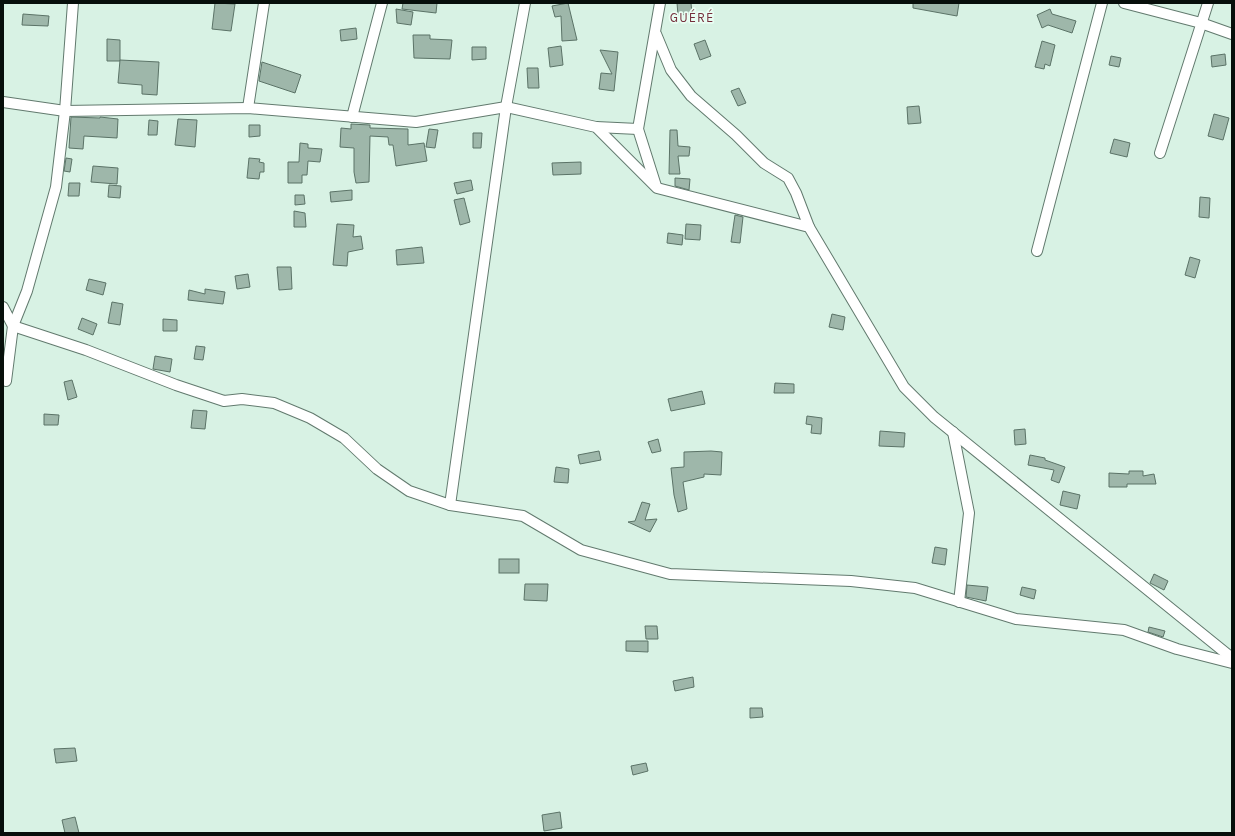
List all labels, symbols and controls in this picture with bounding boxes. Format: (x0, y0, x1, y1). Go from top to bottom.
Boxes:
district label: GUÉRÉ (670, 8, 714, 25)

